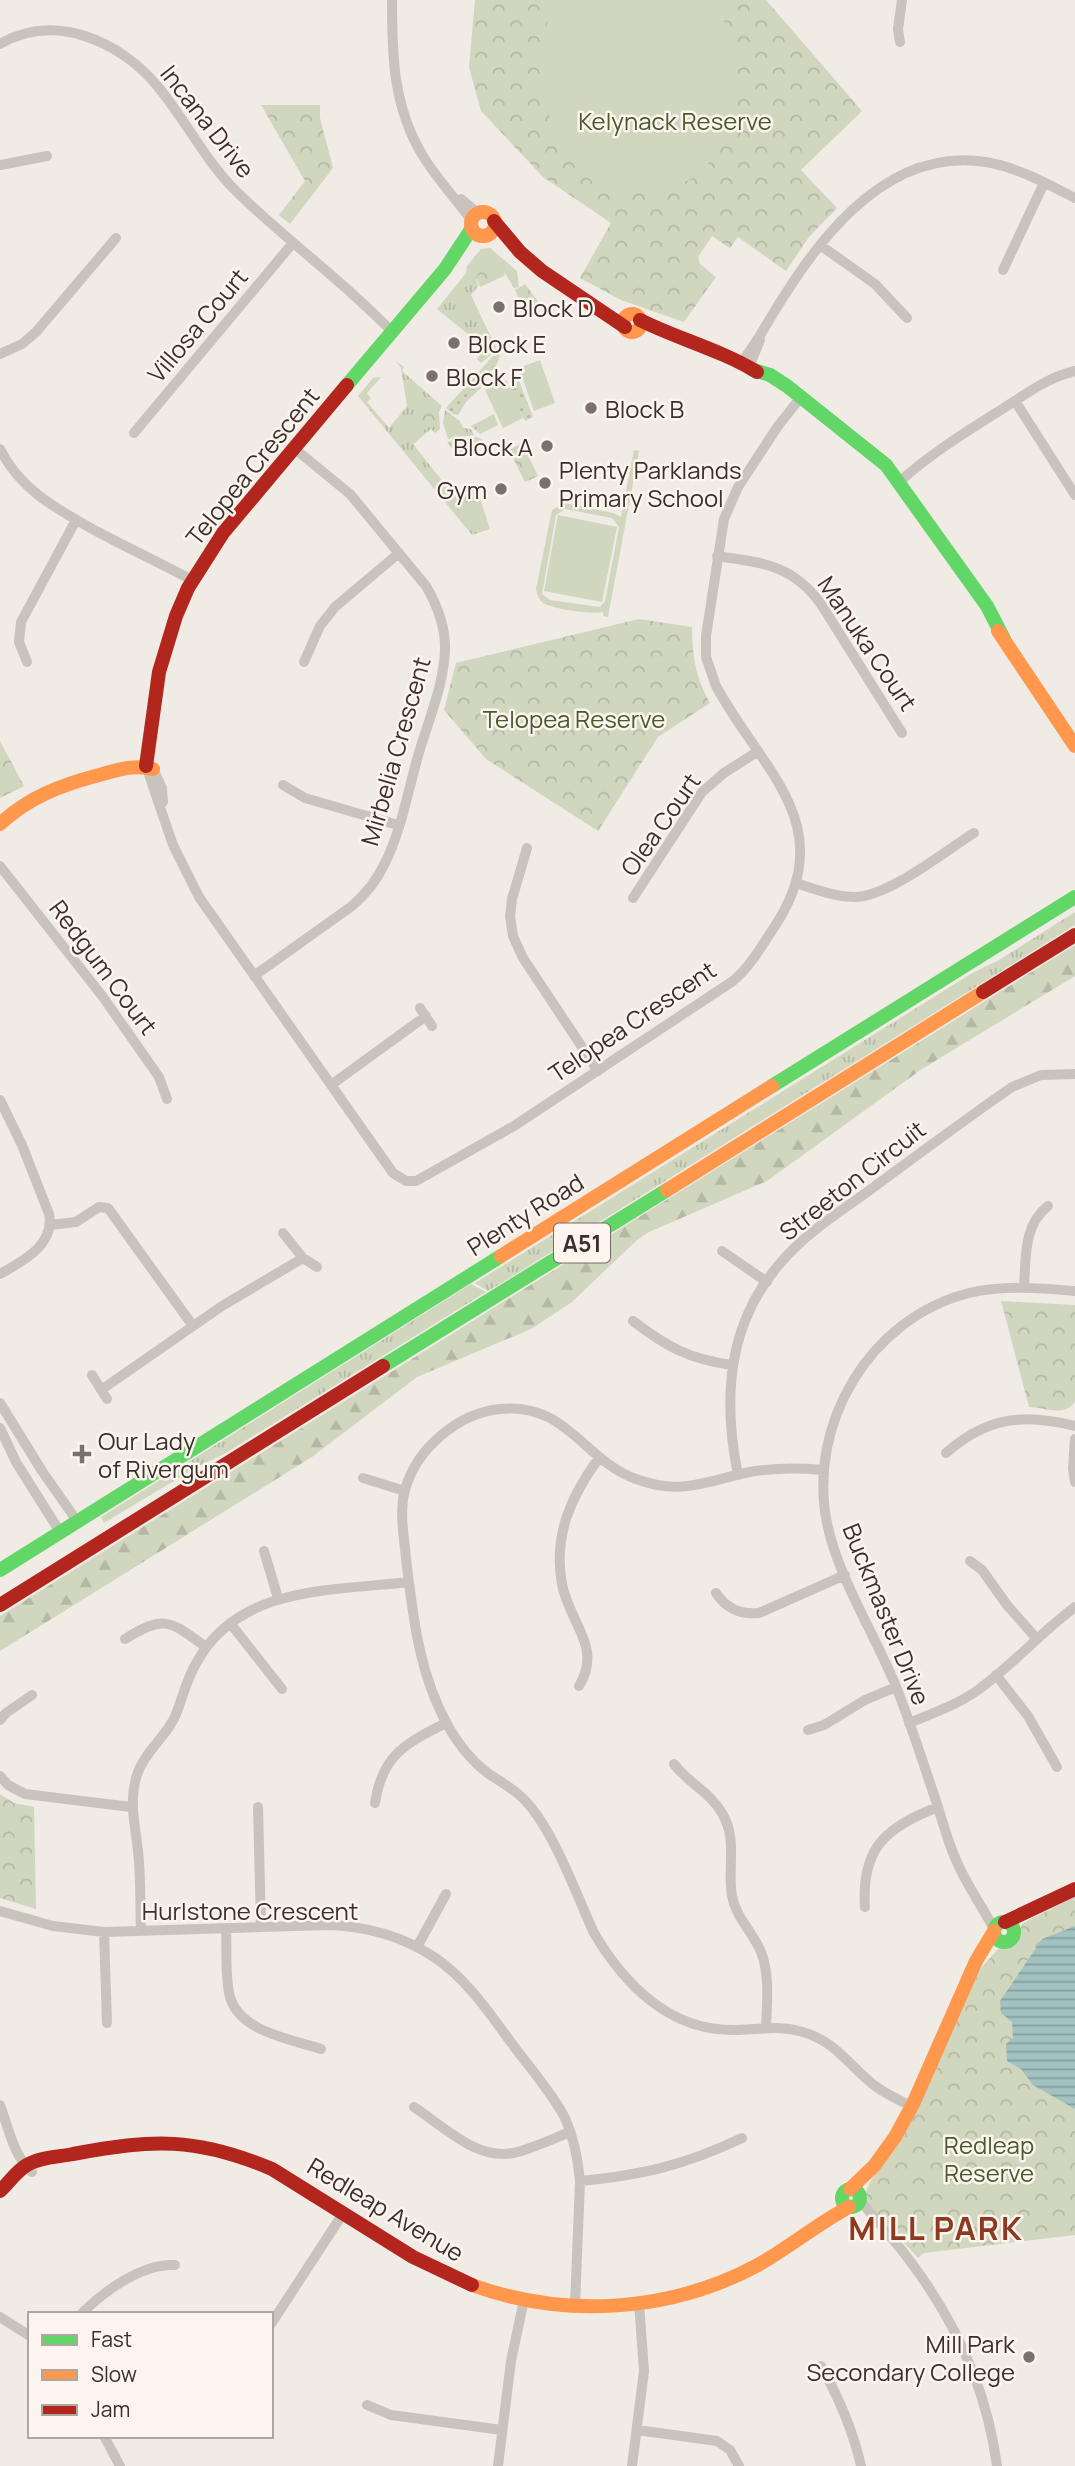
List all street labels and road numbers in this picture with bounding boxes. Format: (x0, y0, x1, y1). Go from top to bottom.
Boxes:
street label: Incana Drive (153, 58, 263, 184)
street label: Villosa Court (140, 261, 254, 389)
street label: Telopea Crescent (178, 380, 326, 552)
street label: Manuka Court (811, 569, 925, 717)
street label: Mirbelia Crescent (352, 653, 438, 849)
street label: Olea Court (612, 766, 708, 882)
street label: Redgum Court (42, 893, 166, 1041)
street label: Telopea Crescent (542, 953, 722, 1089)
street label: Streeton Circuit (772, 1112, 932, 1248)
street label: Plenty Road (460, 1165, 590, 1263)
road number: A51 (554, 1224, 610, 1262)
street label: Buckmaster Drive (836, 1518, 938, 1710)
street label: Hurlstone Crescent (142, 1894, 358, 1927)
street label: Redleap Avenue (302, 2149, 470, 2269)

